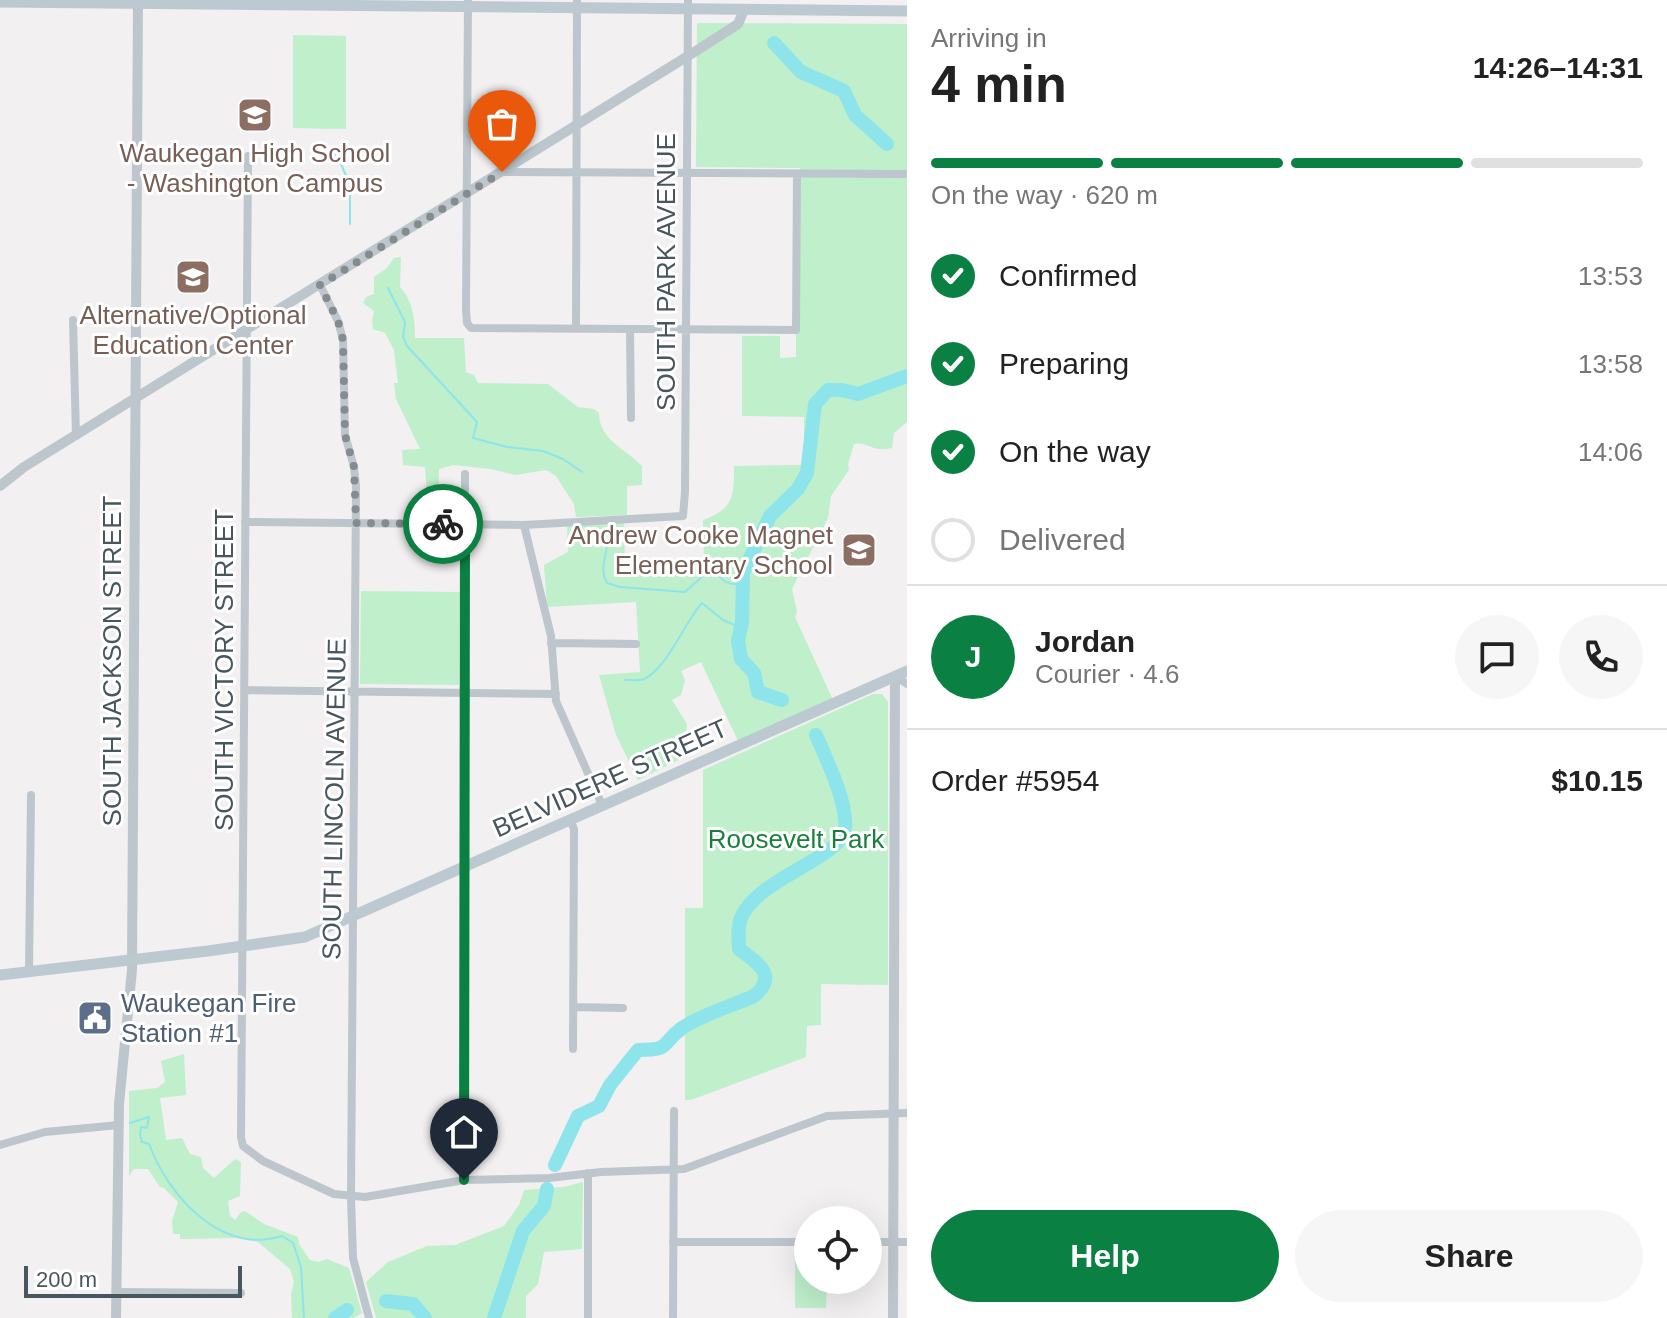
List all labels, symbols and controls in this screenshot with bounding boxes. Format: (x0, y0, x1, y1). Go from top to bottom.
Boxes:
text: Arriving in (931, 23, 1047, 53)
text: 14:26–14:31 (1473, 51, 1643, 84)
text: 4 min (931, 55, 1067, 113)
pin (468, 90, 536, 172)
school or university icon: Waukegan High School - Washington Campus (236, 96, 274, 134)
icon: bag (480, 102, 524, 146)
street label: SOUTH PARK AVENUE (651, 133, 681, 411)
place label: Waukegan High School - Washington Campus (120, 138, 390, 198)
text: On the way · 620 m (931, 180, 1158, 210)
icon: check (931, 254, 975, 298)
school or university icon: Alternative/Optional Education Center (174, 258, 212, 296)
text: Confirmed (999, 259, 1137, 292)
text: 13:53 (1578, 261, 1643, 291)
place label: Alternative/Optional Education Center (80, 300, 306, 360)
icon: check (931, 342, 975, 386)
text: Preparing (999, 347, 1129, 380)
text: 13:58 (1578, 349, 1643, 379)
icon: check (931, 430, 975, 474)
text: On the way (999, 435, 1151, 468)
text: 14:06 (1578, 437, 1643, 467)
courier (403, 484, 483, 564)
street label: SOUTH JACKSON STREET (97, 495, 127, 826)
icon: bike (421, 502, 465, 546)
street label: SOUTH VICTORY STREET (209, 509, 239, 831)
place label: Andrew Cooke Magnet Elementary School (569, 520, 834, 580)
text: Delivered (999, 523, 1126, 556)
school or university icon: Andrew Cooke Magnet Elementary School (840, 531, 878, 569)
button: chat (1455, 615, 1539, 699)
button: phone (1559, 615, 1643, 699)
text: Jordan (1035, 625, 1135, 658)
street label: SOUTH LINCOLN AVENUE (316, 638, 352, 960)
text: J (965, 640, 981, 673)
text: Courier · 4.6 (1035, 659, 1180, 689)
street label: BELVIDERE STREET (488, 713, 732, 843)
text: Order #5954 (931, 764, 1099, 797)
text: $10.15 (1551, 764, 1643, 797)
park label: Roosevelt Park (708, 824, 885, 854)
place label: Waukegan Fire Station #1 (121, 988, 296, 1048)
public building icon: Waukegan Fire Station #1 (76, 999, 114, 1037)
pin (430, 1098, 498, 1180)
icon: home (442, 1110, 486, 1154)
map controls (794, 1206, 882, 1294)
button: locate (794, 1206, 882, 1294)
button: Help (931, 1210, 1279, 1302)
button: Share (1295, 1210, 1643, 1302)
scale bar (24, 1262, 242, 1298)
text: 200 m (36, 1267, 97, 1292)

